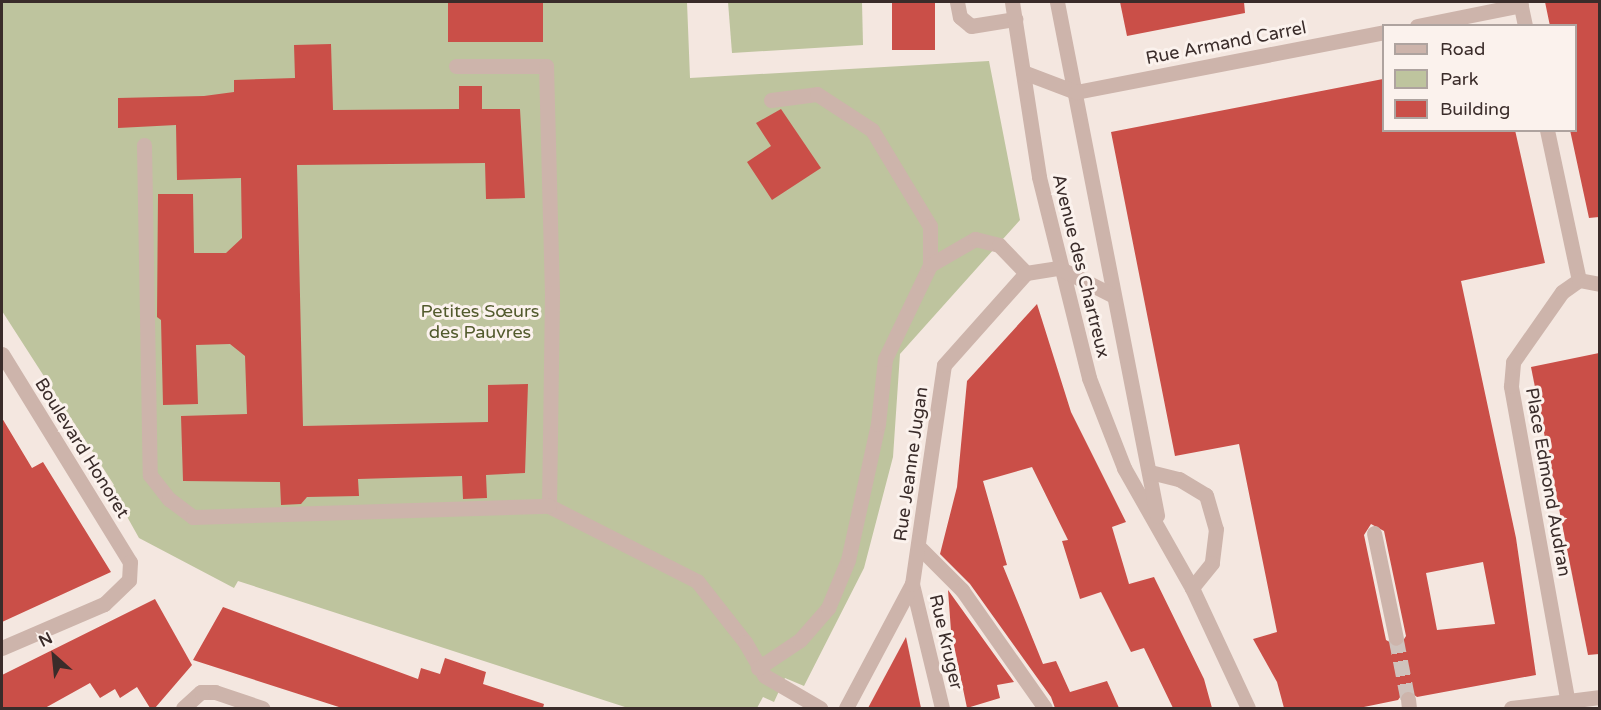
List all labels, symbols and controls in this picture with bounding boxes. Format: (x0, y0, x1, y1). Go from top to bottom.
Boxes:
street label: Rue Armand Carrel (1144, 17, 1308, 69)
legend (1382, 24, 1577, 132)
text: Road (1440, 38, 1485, 60)
text: Park (1440, 68, 1478, 90)
text: Building (1440, 98, 1510, 120)
street label: Avenue des Chartreux (1048, 172, 1114, 360)
park label: Petites Sœurs des Pauvres (421, 301, 539, 344)
street label: Boulevard Honoret (30, 374, 134, 522)
street label: Rue Jeanne Jugan (889, 385, 933, 543)
street label: Place Edmond Audran (1521, 386, 1575, 578)
street label: Rue Kruger (925, 592, 967, 692)
north arrow (24, 626, 84, 686)
text: N (36, 628, 56, 652)

